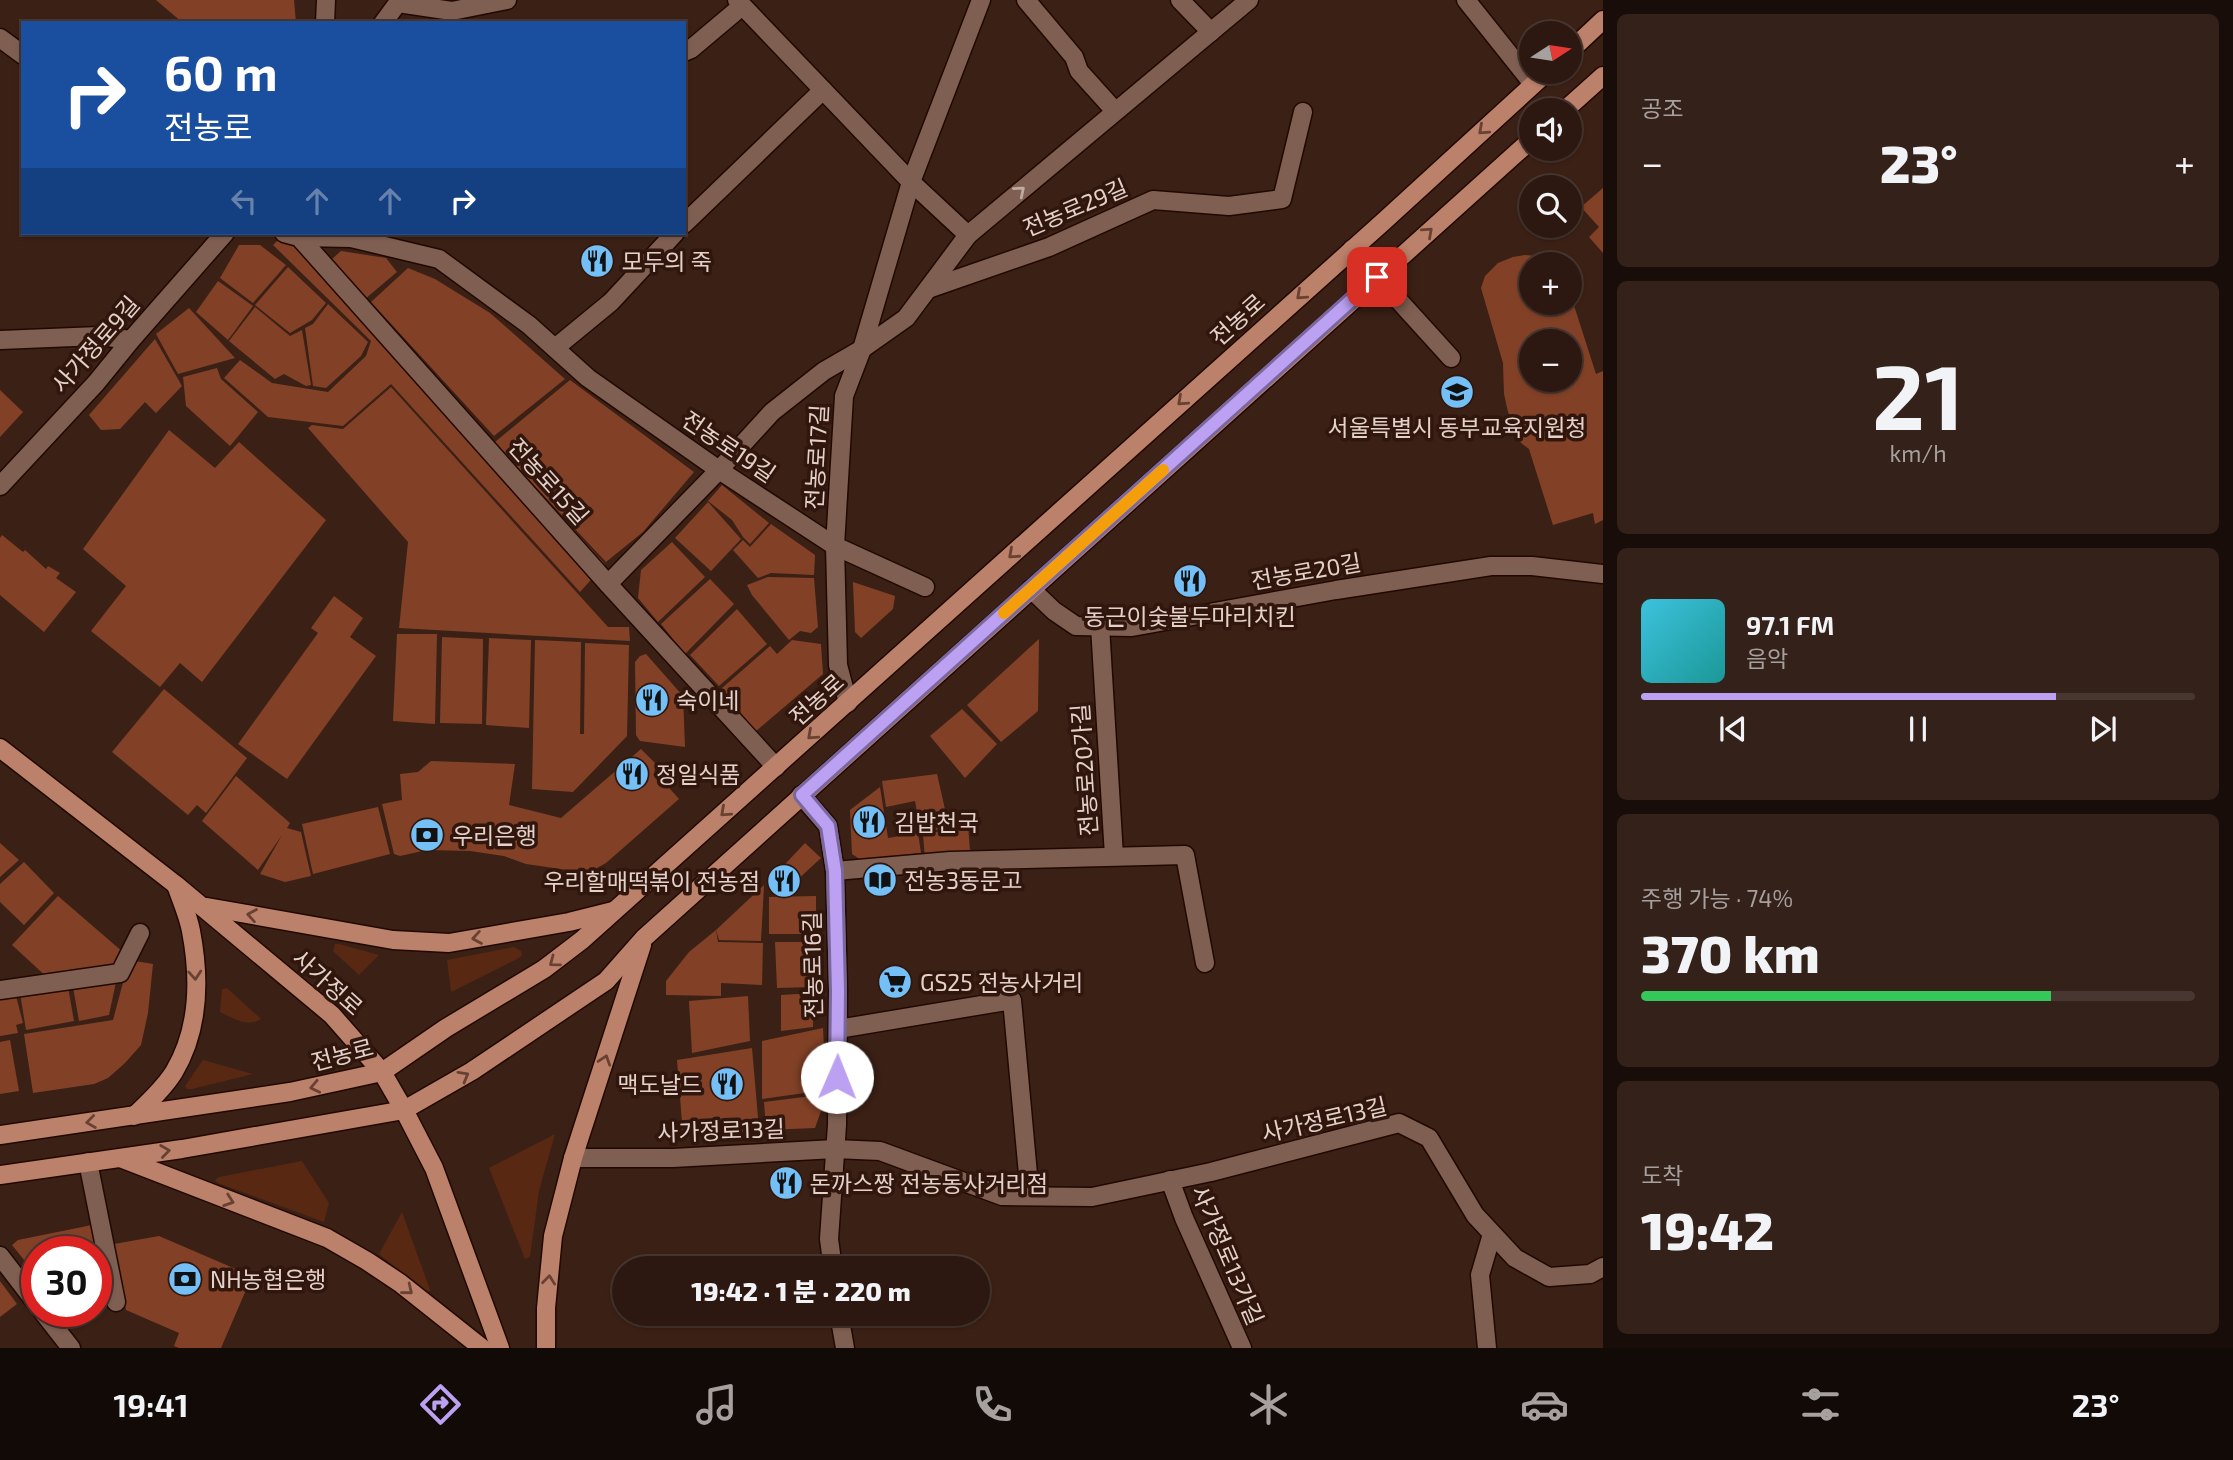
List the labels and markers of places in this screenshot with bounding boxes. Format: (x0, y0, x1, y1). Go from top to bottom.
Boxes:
restaurant icon: 모두의 죽 (578, 242, 616, 280)
place label: 모두의 죽 (622, 247, 712, 275)
pin (1347, 247, 1407, 307)
school or university icon: 서울특별시 동부교육지원청 (1438, 373, 1476, 411)
place label: 서울특별시 동부교육지원청 (1327, 413, 1587, 441)
restaurant icon: 동근이숯불두마리치킨 (1171, 562, 1209, 600)
place label: 동근이숯불두마리치킨 (1084, 602, 1296, 630)
restaurant icon: 숙이네 (633, 681, 671, 719)
place label: 숙이네 (676, 686, 739, 714)
restaurant icon: 정일식품 (613, 755, 651, 793)
place label: 정일식품 (656, 760, 741, 788)
restaurant icon: 김밥천국 (850, 803, 888, 841)
place label: 김밥천국 (894, 808, 979, 836)
bank icon: 우리은행 (408, 816, 446, 854)
place label: 우리은행 (452, 821, 537, 849)
library icon: 전농3동문고 (861, 861, 899, 899)
restaurant icon: 우리할매떡볶이 전농점 (765, 862, 803, 900)
place label: 전농3동문고 (904, 866, 1023, 894)
place label: 우리할매떡볶이 전농점 (543, 867, 760, 895)
supermarket icon: GS25 전농사거리 (876, 963, 914, 1001)
place label: GS25 전농사거리 (920, 968, 1084, 996)
restaurant icon: 맥도날드 (708, 1065, 746, 1103)
place label: 맥도날드 (617, 1070, 702, 1098)
restaurant icon: 돈까스짱 전농동사거리점 (767, 1164, 805, 1202)
place label: 돈까스짱 전농동사거리점 (810, 1169, 1048, 1197)
bank icon: NH농협은행 (166, 1260, 204, 1298)
place label: NH농협은행 (210, 1265, 326, 1293)

